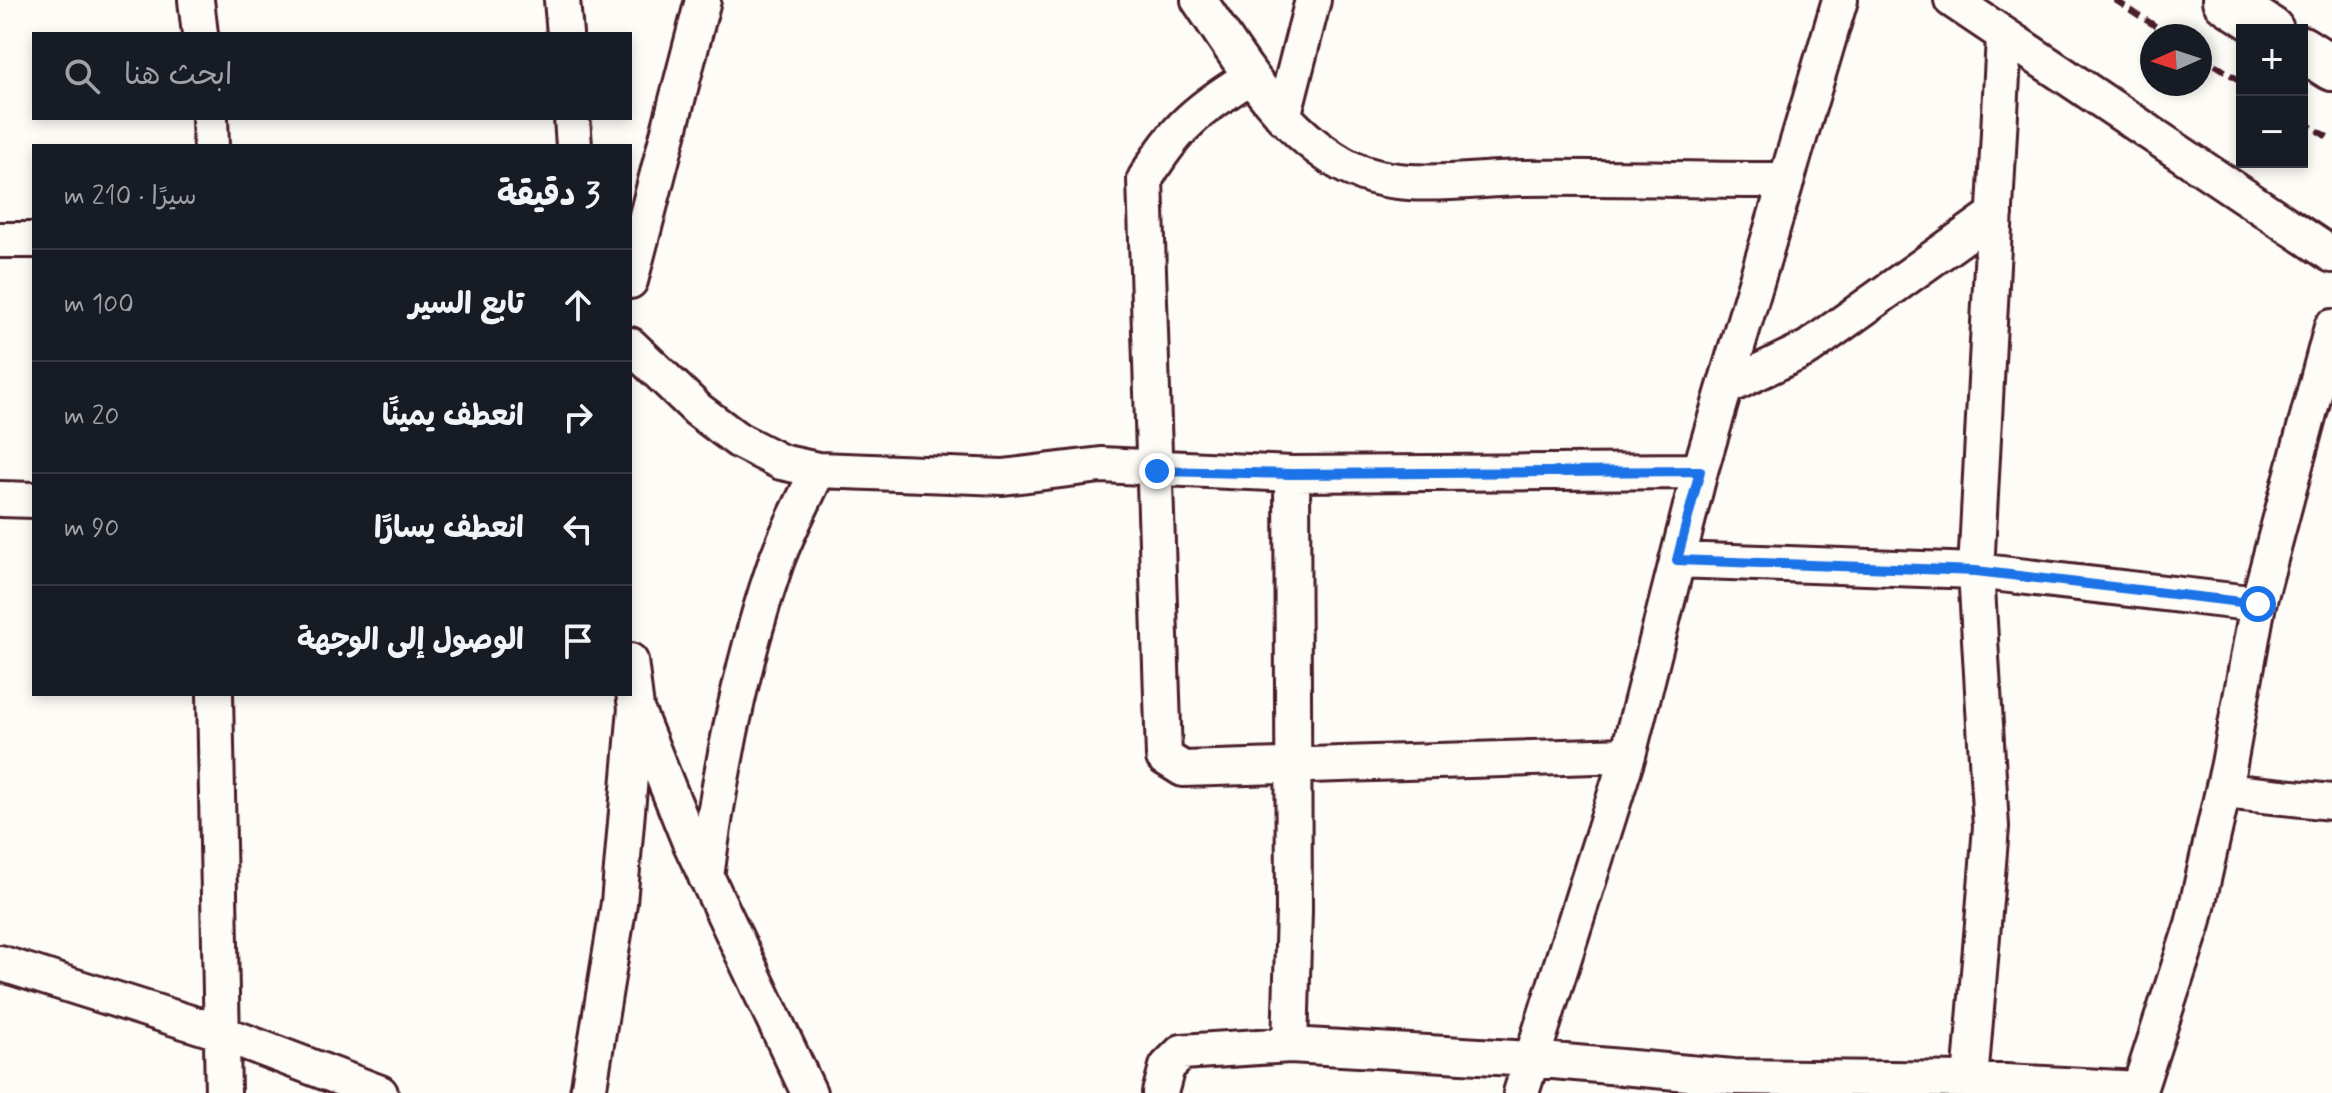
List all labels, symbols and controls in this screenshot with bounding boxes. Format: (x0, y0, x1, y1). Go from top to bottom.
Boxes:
north arrow (2140, 24, 2212, 96)
map controls (2236, 24, 2308, 168)
button: + (2236, 24, 2308, 96)
search box (32, 32, 632, 120)
icon: search (60, 54, 104, 98)
text: ابحث هنا (124, 56, 232, 95)
button: − (2236, 96, 2308, 168)
text: 3 دقيقة (497, 173, 600, 218)
text: سيرًا · 210 m (64, 180, 197, 214)
icon: ahead (556, 283, 600, 327)
text: تابع السير (409, 285, 524, 324)
text: 100 m (64, 288, 134, 322)
icon: right (556, 395, 600, 439)
text: انعطف يمينًا (382, 397, 524, 436)
text: 20 m (64, 400, 119, 434)
route end (1139, 453, 1175, 489)
icon: left (556, 507, 600, 551)
text: انعطف يسارًا (374, 509, 524, 548)
text: 90 m (64, 512, 119, 546)
route start (2240, 586, 2276, 622)
icon: arrive (556, 619, 600, 663)
text: الوصول إلى الوجهة (297, 621, 524, 660)

